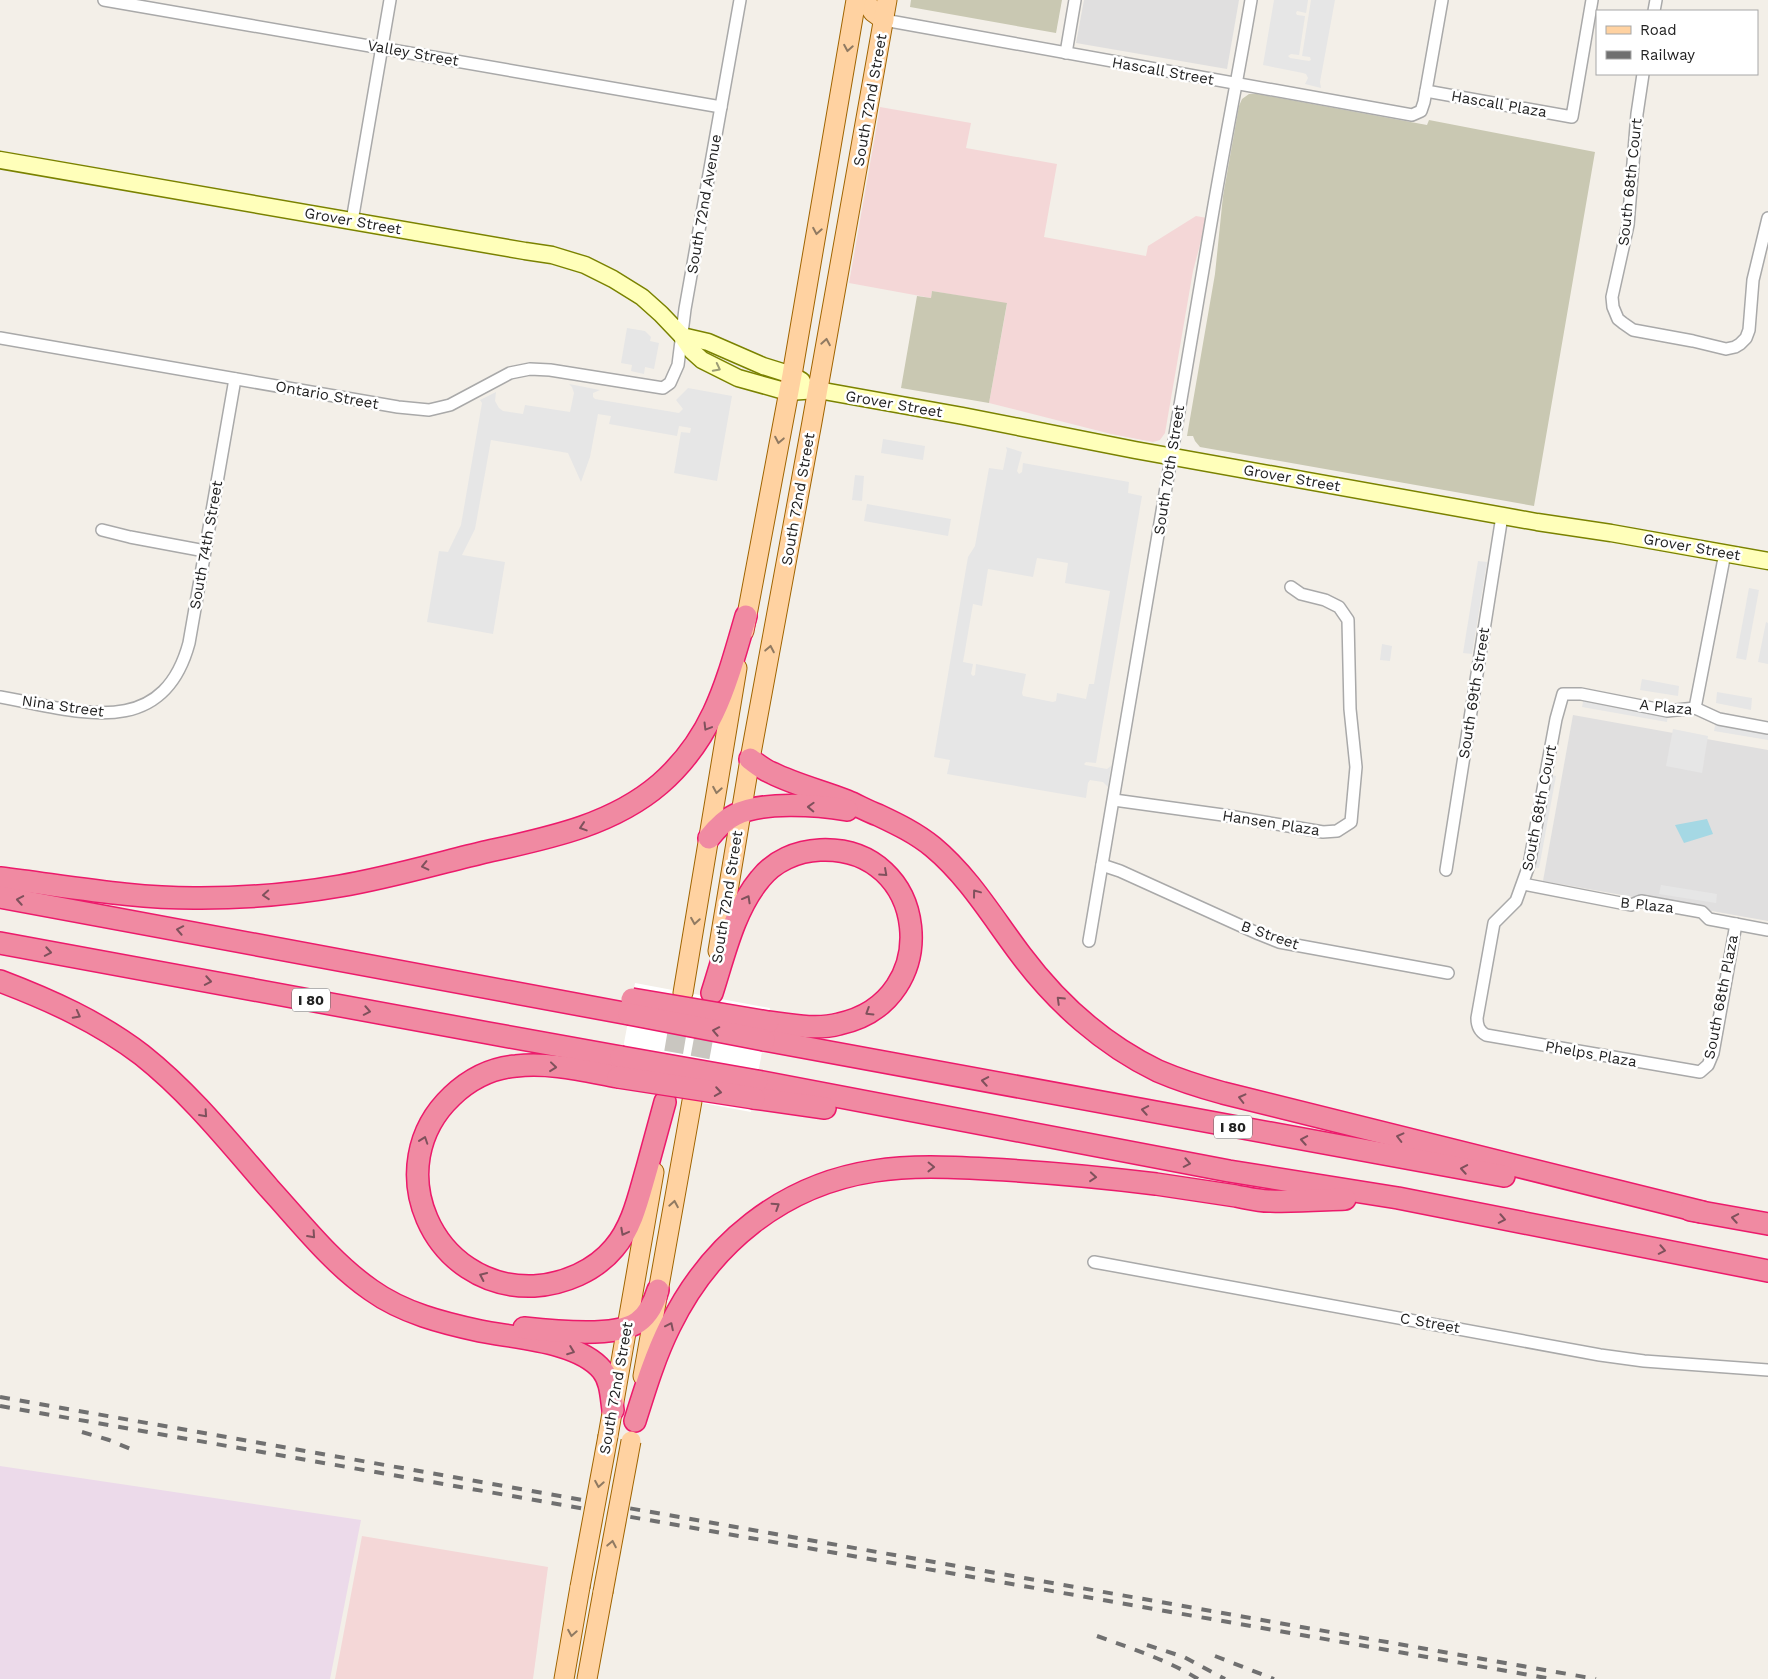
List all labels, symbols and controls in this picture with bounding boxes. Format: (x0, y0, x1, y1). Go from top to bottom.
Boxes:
legend (1596, 10, 1758, 75)
text: Road (1640, 21, 1677, 39)
street label: South 72nd Street (849, 32, 891, 168)
street label: Valley Street (366, 36, 461, 70)
one-way arrow (843, 44, 853, 52)
text: Railway (1640, 46, 1695, 64)
street label: Hascall Street (1111, 53, 1216, 89)
street label: Hascall Plaza (1450, 87, 1549, 121)
street label: South 68th Court (1614, 117, 1646, 247)
street label: South 72nd Avenue (683, 133, 725, 275)
street label: Grover Street (303, 204, 404, 239)
one-way arrow (812, 227, 822, 235)
one-way arrow (821, 338, 831, 346)
one-way arrow (712, 362, 721, 372)
street label: Ontario Street (274, 377, 381, 413)
street label: Grover Street (844, 387, 945, 422)
street label: South 70th Street (1150, 403, 1188, 536)
street label: South 72nd Street (777, 431, 819, 567)
one-way arrow (775, 436, 785, 445)
street label: Grover Street (1242, 461, 1343, 496)
street label: South 74th Street (186, 479, 226, 611)
street label: Grover Street (1642, 530, 1743, 565)
street label: South 69th Street (1455, 625, 1493, 760)
one-way arrow (765, 645, 775, 653)
street label: Nina Street (21, 691, 106, 721)
street label: A Plaza (1639, 695, 1694, 719)
one-way arrow (703, 721, 713, 730)
street label: South 68th Court (1518, 743, 1560, 873)
one-way arrow (712, 785, 722, 794)
one-way arrow (807, 801, 815, 812)
street label: Hansen Plaza (1221, 806, 1321, 840)
one-way arrow (579, 821, 588, 831)
street label: South 72nd Street (708, 829, 746, 965)
one-way arrow (421, 860, 430, 871)
one-way arrow (878, 867, 887, 876)
one-way arrow (973, 889, 982, 899)
one-way arrow (261, 890, 269, 901)
street label: B Plaza (1619, 893, 1675, 917)
one-way arrow (741, 895, 751, 904)
one-way arrow (16, 896, 25, 906)
one-way arrow (690, 917, 701, 925)
street label: B Street (1239, 917, 1302, 954)
one-way arrow (176, 925, 185, 936)
street label: South 68th Plaza (1700, 933, 1742, 1061)
one-way arrow (44, 946, 52, 956)
one-way arrow (203, 976, 212, 986)
road number: I 80 (292, 988, 330, 1012)
one-way arrow (1057, 997, 1066, 1006)
one-way arrow (363, 1005, 372, 1016)
one-way arrow (866, 1005, 875, 1015)
one-way arrow (71, 1008, 80, 1018)
one-way arrow (712, 1026, 721, 1037)
street label: Phelps Plaza (1544, 1037, 1639, 1071)
one-way arrow (550, 1061, 558, 1072)
one-way arrow (980, 1076, 989, 1086)
one-way arrow (714, 1086, 722, 1097)
one-way arrow (1237, 1093, 1246, 1104)
one-way arrow (1140, 1106, 1149, 1116)
one-way arrow (198, 1109, 207, 1118)
road number: I 80 (1214, 1116, 1252, 1138)
one-way arrow (1395, 1132, 1404, 1143)
one-way arrow (1300, 1135, 1309, 1146)
one-way arrow (418, 1137, 428, 1145)
one-way arrow (1183, 1157, 1192, 1167)
one-way arrow (928, 1162, 936, 1172)
one-way arrow (1460, 1165, 1469, 1175)
one-way arrow (1090, 1171, 1098, 1182)
one-way arrow (668, 1200, 678, 1208)
one-way arrow (770, 1203, 780, 1212)
one-way arrow (1498, 1213, 1507, 1223)
one-way arrow (1731, 1213, 1739, 1223)
one-way arrow (620, 1227, 630, 1236)
one-way arrow (306, 1230, 315, 1239)
one-way arrow (1657, 1244, 1666, 1255)
one-way arrow (479, 1272, 488, 1282)
street label: C Street (1399, 1309, 1462, 1337)
street label: South 72nd Street (595, 1320, 637, 1456)
one-way arrow (664, 1322, 674, 1331)
one-way arrow (567, 1345, 575, 1355)
one-way arrow (594, 1480, 605, 1489)
one-way arrow (606, 1540, 616, 1549)
one-way arrow (567, 1628, 577, 1637)

